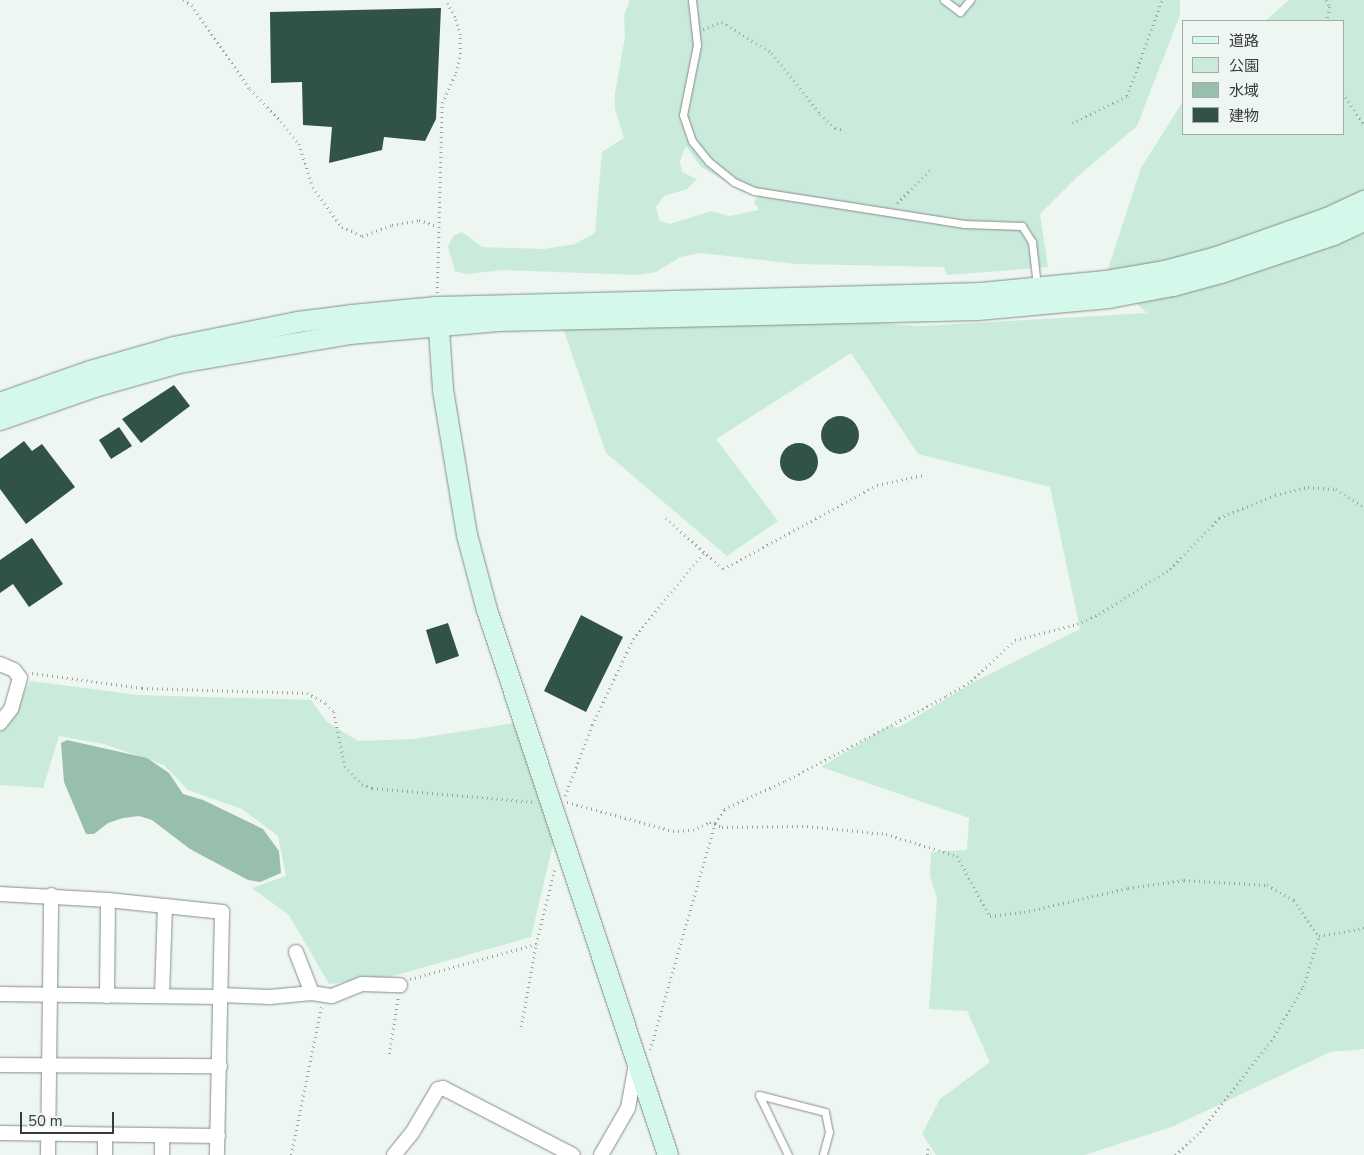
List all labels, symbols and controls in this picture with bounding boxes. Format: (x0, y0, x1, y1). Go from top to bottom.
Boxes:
legend (1182, 20, 1344, 135)
text: 道路 (1229, 31, 1259, 51)
text: 公園 (1229, 56, 1259, 76)
text: 水域 (1229, 81, 1259, 101)
text: 建物 (1229, 106, 1259, 126)
scale bar (22, 1102, 116, 1134)
text: 50 m (28, 1111, 63, 1131)

